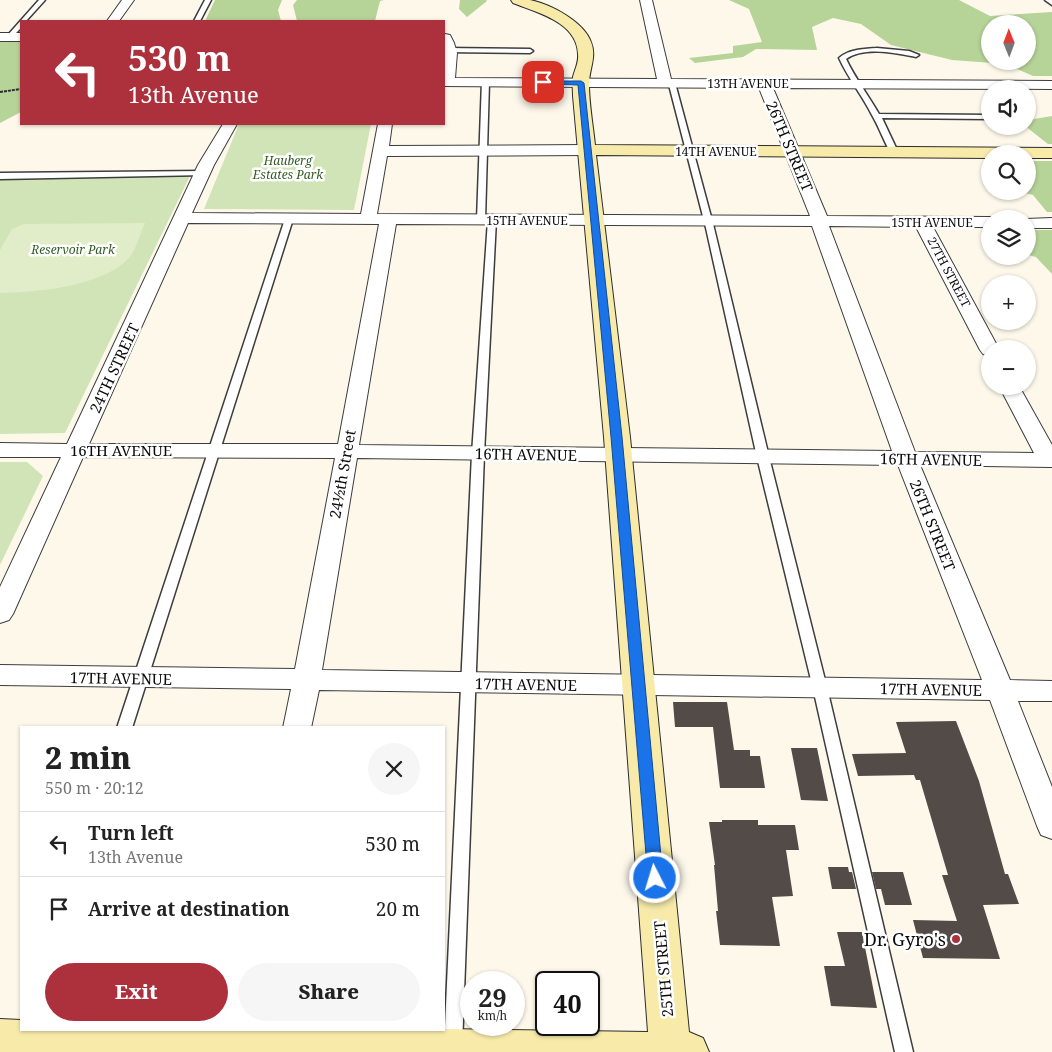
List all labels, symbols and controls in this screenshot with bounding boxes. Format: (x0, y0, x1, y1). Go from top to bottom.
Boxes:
north arrow (981, 15, 1036, 70)
map controls (981, 15, 1036, 395)
text: 530 m (128, 34, 231, 81)
icon: left (45, 40, 110, 105)
pin (522, 61, 564, 103)
icon: arrive (529, 68, 557, 96)
street label: 13TH AVENUE (707, 75, 789, 92)
text: 13th Avenue (128, 79, 259, 109)
button: sound (981, 80, 1036, 135)
street label: 26TH STREET (762, 98, 818, 194)
street label: 14TH AVENUE (675, 143, 757, 160)
button: search (981, 145, 1036, 200)
park label: Hauberg Estates Park (252, 152, 324, 183)
button: layers (981, 210, 1036, 265)
street label: 15TH AVENUE (486, 212, 568, 229)
street label: 15TH AVENUE (891, 214, 973, 231)
street label: 27TH STREET (923, 234, 975, 311)
park label: Reservoir Park (30, 241, 116, 258)
button: + (981, 275, 1036, 330)
street label: 24TH STREET (85, 320, 143, 416)
button: − (981, 340, 1036, 395)
street label: 24½th Street (324, 428, 360, 520)
street label: 16TH AVENUE (70, 440, 172, 460)
street label: 16TH AVENUE (475, 443, 577, 465)
street label: 16TH AVENUE (880, 448, 982, 470)
street label: 26TH STREET (906, 476, 960, 574)
street label: 17TH AVENUE (70, 667, 172, 689)
street label: 17TH AVENUE (475, 673, 577, 695)
street label: 17TH AVENUE (880, 678, 982, 700)
text: 2 min (45, 737, 131, 778)
button: close (368, 743, 420, 795)
text: 550 m · 20:12 (45, 777, 144, 799)
text: Turn left (88, 820, 174, 846)
icon: left (45, 830, 73, 858)
text: 530 m (365, 831, 420, 857)
text: 13th Avenue (88, 846, 183, 868)
position arrow (628, 851, 680, 903)
icon: arrive (45, 895, 73, 923)
text: Arrive at destination (88, 896, 290, 922)
text: 20 m (376, 896, 420, 922)
street label: 25TH STREET (649, 920, 677, 1018)
place label: Dr. Gyro's (864, 927, 946, 951)
marker: Dr. Gyro's (950, 933, 962, 945)
button: Exit (45, 963, 228, 1021)
button: Share (238, 963, 420, 1021)
speed limit sign: 40 (535, 971, 600, 1036)
text: 29 (478, 980, 507, 1014)
text: km/h (478, 1007, 507, 1024)

